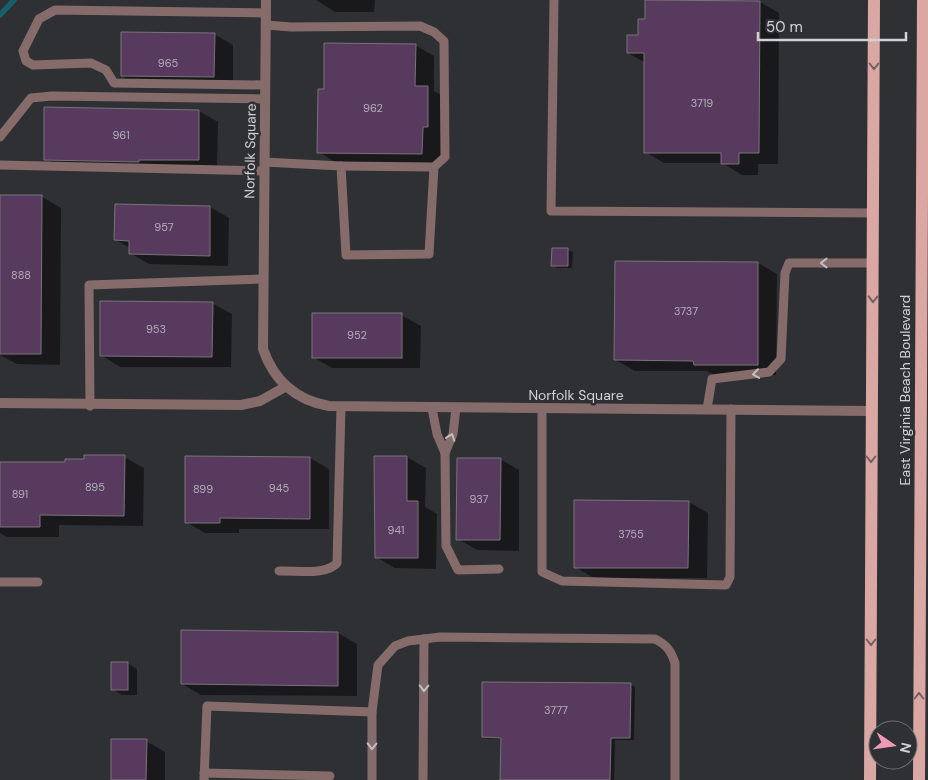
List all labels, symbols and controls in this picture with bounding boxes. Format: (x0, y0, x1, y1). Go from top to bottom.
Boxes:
scale bar (758, 10, 906, 42)
text: 50 m (766, 17, 803, 37)
house number: 965 (158, 56, 178, 70)
one-way arrow (869, 62, 879, 70)
house number: 3719 (691, 96, 713, 110)
house number: 962 (363, 101, 383, 115)
street label: Norfolk Square (240, 103, 260, 199)
house number: 961 (112, 128, 130, 142)
house number: 957 (154, 220, 174, 234)
one-way arrow (820, 258, 828, 268)
house number: 888 (11, 268, 31, 282)
one-way arrow (867, 295, 878, 303)
street label: East Virginia Beach Boulevard (896, 295, 914, 485)
house number: 3737 (674, 304, 698, 318)
house number: 953 (146, 322, 166, 336)
house number: 952 (347, 328, 367, 342)
one-way arrow (752, 368, 760, 378)
street label: Norfolk Square (528, 386, 624, 404)
one-way arrow (445, 433, 455, 442)
one-way arrow (866, 456, 876, 464)
house number: 895 (85, 480, 105, 494)
house number: 945 (269, 481, 289, 495)
house number: 899 (193, 482, 213, 496)
house number: 891 (12, 487, 28, 501)
house number: 937 (470, 492, 489, 506)
house number: 941 (387, 523, 405, 537)
house number: 3755 (618, 527, 644, 541)
one-way arrow (865, 638, 876, 646)
one-way arrow (419, 684, 429, 692)
one-way arrow (914, 692, 924, 700)
house number: 3777 (544, 703, 568, 717)
north arrow (868, 720, 918, 770)
text: N (896, 741, 916, 755)
one-way arrow (367, 742, 377, 750)

